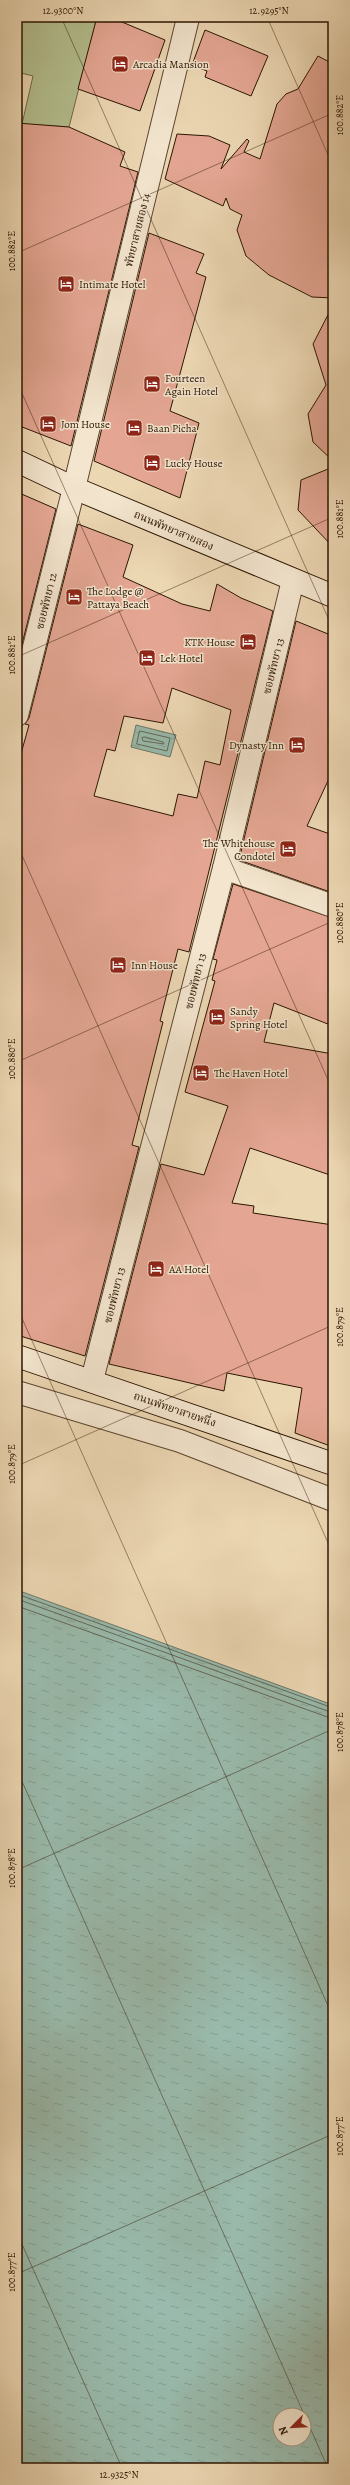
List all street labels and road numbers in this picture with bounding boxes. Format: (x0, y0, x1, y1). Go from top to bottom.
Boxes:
street label: พัทยาสายสอง 14 (121, 192, 154, 268)
street label: ถนนพัทยาสายสอง (131, 507, 216, 554)
street label: ซอยพัทยา 12 (32, 571, 61, 631)
street label: ซอยพัทยา 13 (259, 637, 288, 696)
street label: ซอยพัทยา 13 (181, 952, 210, 1011)
street label: ซอยพัทยา 13 (100, 1266, 129, 1325)
street label: ถนนพัทยาสายหนึ่ง (131, 1387, 219, 1431)

